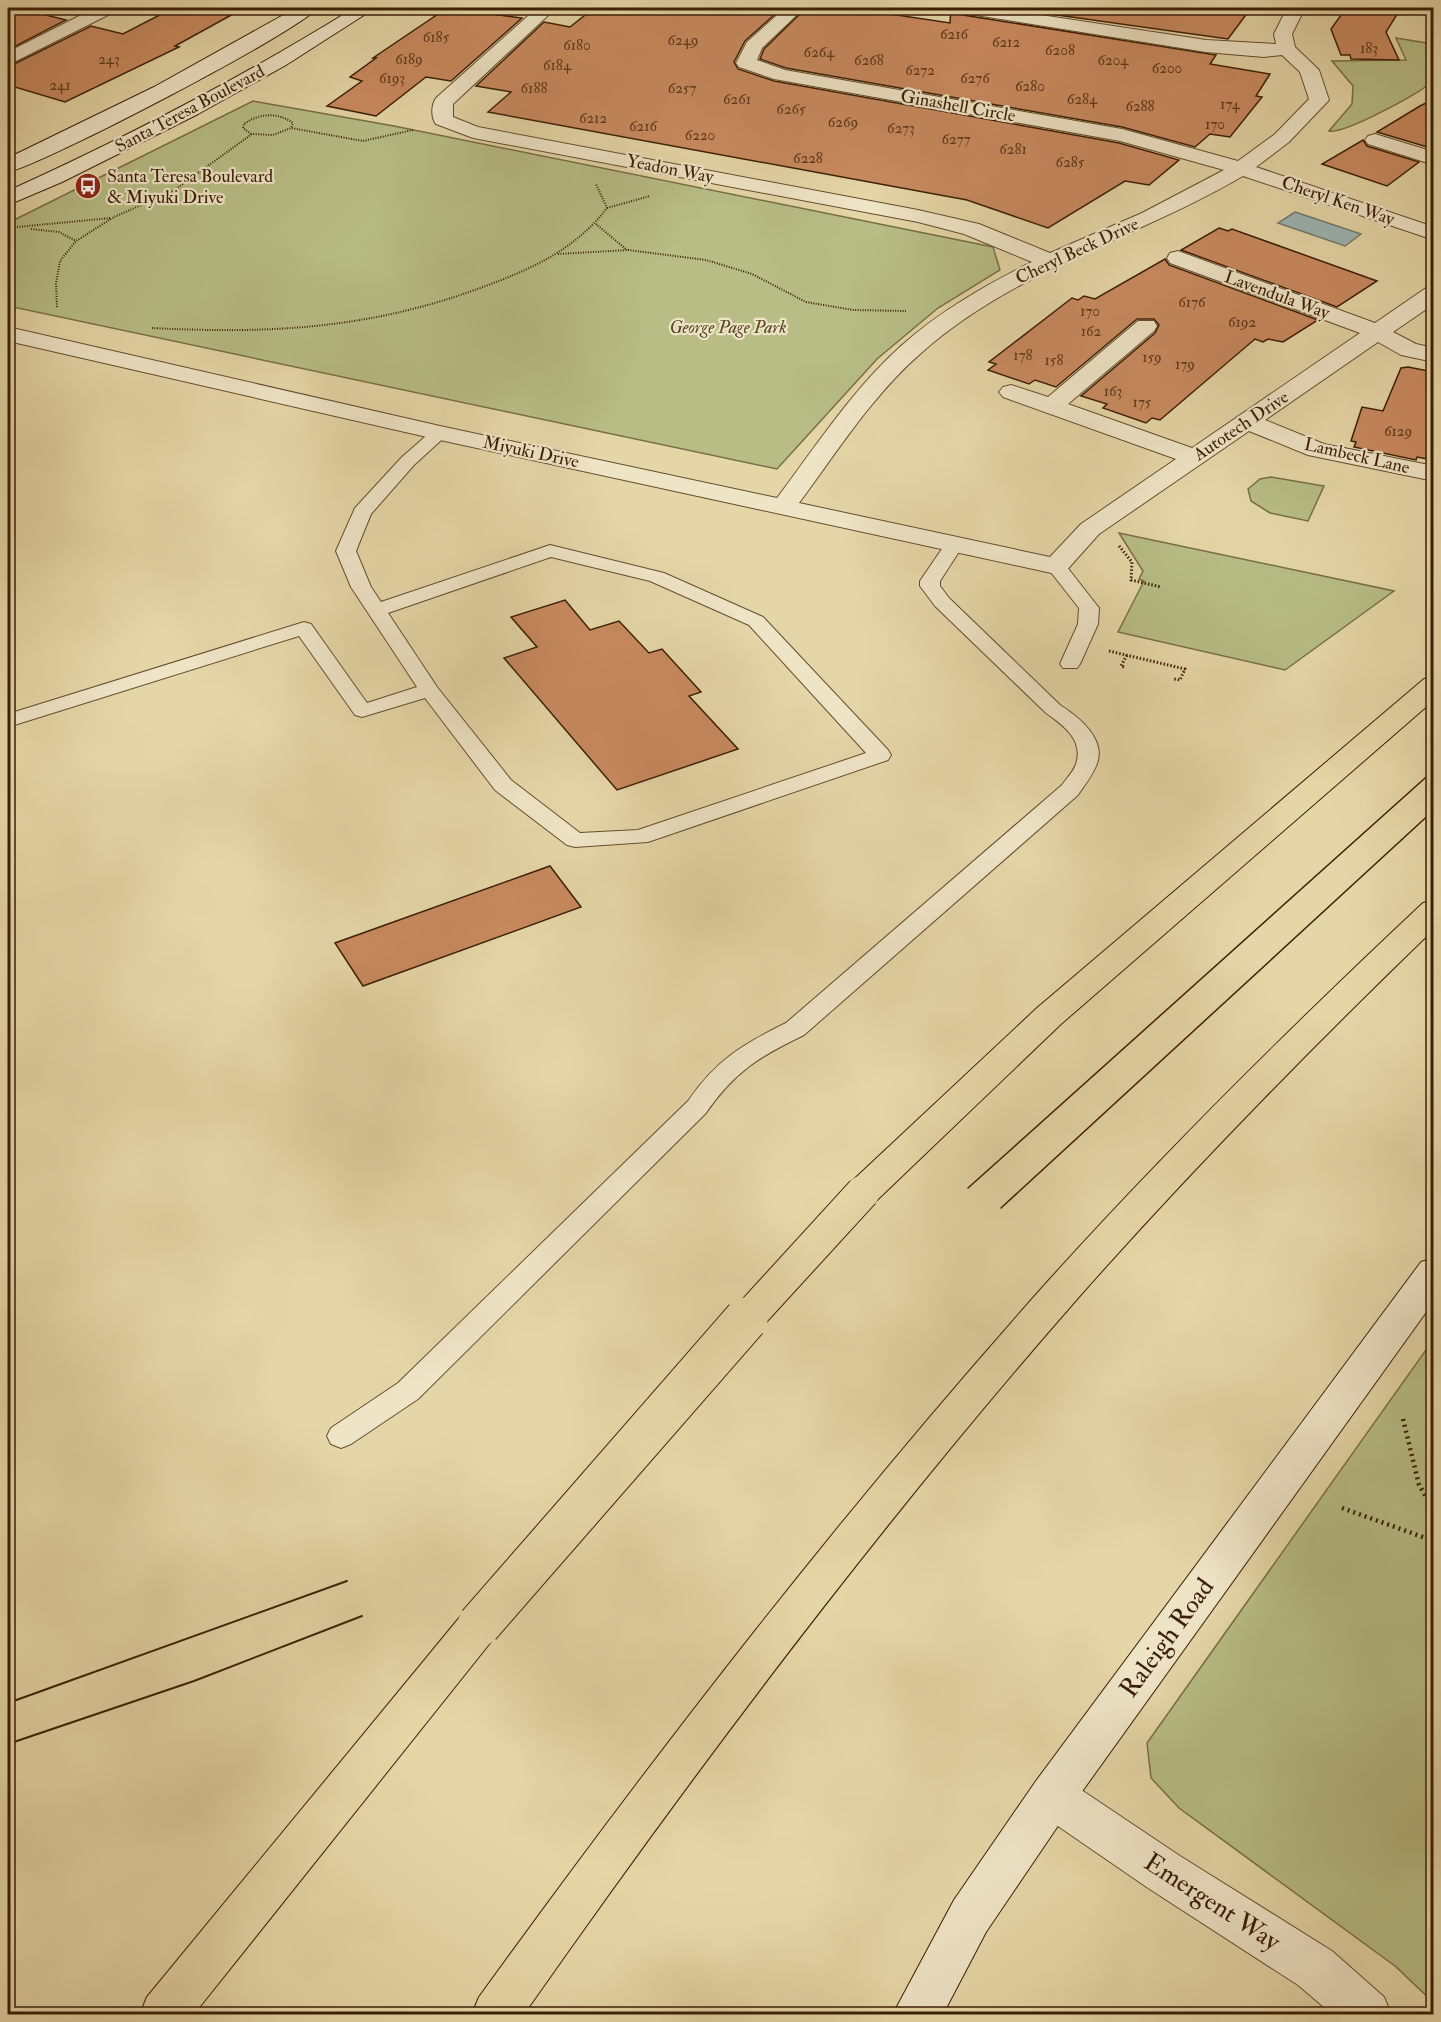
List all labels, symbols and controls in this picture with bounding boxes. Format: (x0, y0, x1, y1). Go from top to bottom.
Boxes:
house number: 6216 (940, 25, 969, 44)
house number: 6185 (423, 28, 450, 47)
house number: 6249 (668, 31, 698, 50)
house number: 6212 (992, 33, 1020, 52)
house number: 6180 (563, 36, 591, 55)
house number: 183 (1360, 39, 1378, 58)
house number: 6208 (1045, 41, 1075, 60)
house number: 6264 (804, 43, 835, 62)
house number: 243 (98, 50, 120, 69)
house number: 6189 (395, 50, 423, 69)
house number: 6268 (854, 51, 884, 70)
house number: 6204 (1098, 51, 1129, 70)
house number: 6184 (543, 56, 572, 75)
house number: 6200 (1152, 59, 1182, 78)
street label: Santa Teresa Boulevard (111, 60, 269, 158)
house number: 6272 (905, 61, 935, 80)
house number: 6193 (379, 69, 405, 88)
house number: 6276 (960, 69, 991, 88)
house number: 241 (49, 76, 71, 95)
house number: 6280 (1015, 77, 1045, 96)
house number: 6188 (521, 79, 547, 98)
house number: 6257 (668, 79, 696, 98)
street label: Ginashell Circle (899, 85, 1018, 128)
house number: 6261 (723, 90, 751, 109)
house number: 6284 (1067, 90, 1098, 109)
house number: 174 (1220, 95, 1241, 114)
house number: 6288 (1125, 97, 1155, 116)
house number: 6265 (776, 100, 806, 119)
house number: 6212 (579, 109, 607, 128)
house number: 6269 (828, 113, 858, 132)
house number: 170 (1205, 115, 1225, 134)
house number: 6216 (629, 117, 658, 136)
house number: 6273 (887, 119, 915, 138)
house number: 6220 (685, 126, 715, 145)
house number: 6277 (942, 130, 971, 149)
house number: 6281 (999, 140, 1027, 159)
street label: Yeadon Way (625, 149, 716, 189)
house number: 6228 (793, 149, 823, 168)
house number: 6285 (1056, 153, 1085, 172)
place label: Santa Teresa Boulevard & Miyuki Drive (107, 165, 273, 209)
bus stop icon: Santa Teresa Boulevard & Miyuki Drive (73, 171, 103, 201)
street label: Cheryl Ken Way (1279, 171, 1398, 231)
street label: Cheryl Beck Drive (1012, 212, 1143, 290)
street label: Lavendula Way (1221, 265, 1334, 325)
house number: 6176 (1178, 293, 1207, 312)
house number: 170 (1080, 302, 1100, 321)
house number: 6192 (1228, 313, 1256, 332)
park label: George Page Park (669, 316, 787, 339)
house number: 162 (1081, 322, 1102, 341)
house number: 178 (1013, 346, 1033, 365)
house number: 159 (1142, 348, 1162, 367)
house number: 158 (1045, 351, 1063, 370)
house number: 179 (1175, 355, 1195, 374)
house number: 163 (1104, 382, 1122, 401)
street label: Autotech Drive (1188, 385, 1293, 467)
house number: 175 (1133, 393, 1152, 412)
house number: 6129 (1384, 422, 1412, 441)
street label: Miyuki Drive (481, 431, 582, 474)
street label: Lambeck Lane (1302, 433, 1412, 479)
street label: Raleigh Road (1113, 1572, 1221, 1704)
street label: Emergent Way (1138, 1846, 1287, 1958)

